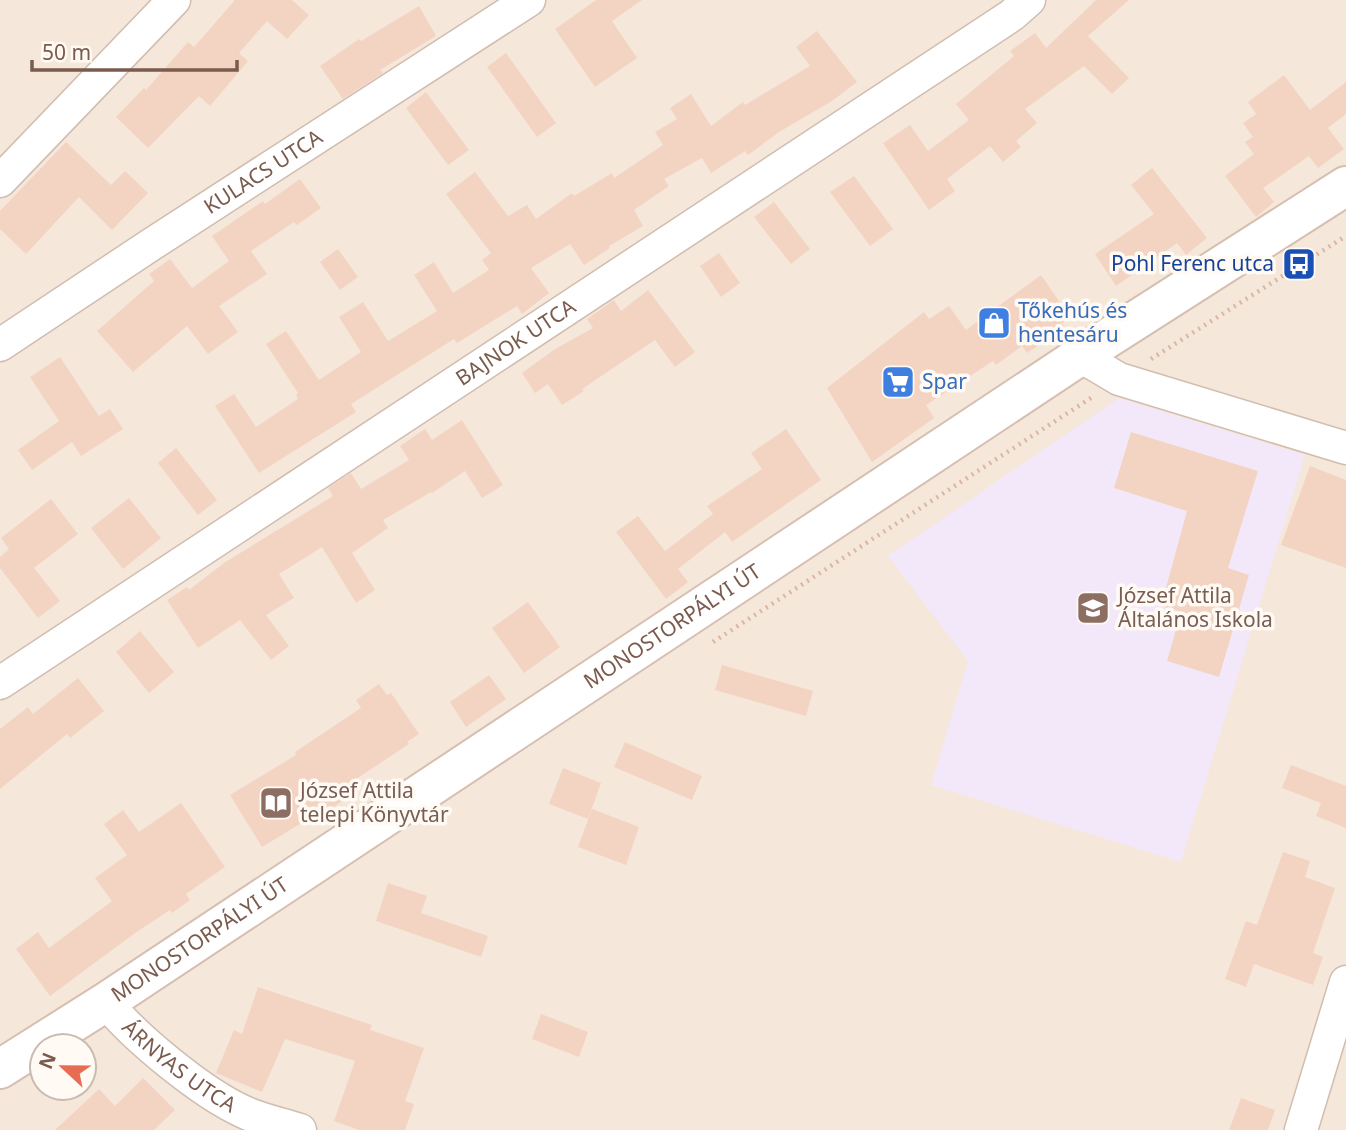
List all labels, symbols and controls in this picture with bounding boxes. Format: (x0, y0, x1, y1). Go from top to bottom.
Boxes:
scale bar (32, 28, 236, 72)
text: 50 m (42, 38, 91, 66)
street label: KULACS UTCA (198, 122, 328, 220)
bus stop icon: Pohl Ferenc utca (1280, 245, 1318, 283)
place label: Pohl Ferenc utca (1111, 249, 1274, 277)
street label: BAJNOK UTCA (450, 292, 581, 391)
place label: Tőkehús és hentesáru (1018, 296, 1127, 348)
shop icon: Tőkehús és hentesáru (975, 304, 1013, 342)
supermarket icon: Spar (879, 363, 917, 401)
place label: Spar (922, 367, 967, 395)
street label: MONOSTORPÁLYI ÚT (578, 556, 766, 694)
place label: József Attila Általános Iskola (1116, 581, 1273, 633)
school or university icon: József Attila Általános Iskola (1074, 589, 1112, 627)
place label: József Attila telepi Könyvtár (298, 776, 449, 828)
library icon: József Attila telepi Könyvtár (257, 784, 295, 822)
street label: MONOSTORPÁLYI ÚT (105, 870, 294, 1008)
street label: ÁRNYAS UTCA (117, 1013, 242, 1119)
north arrow (28, 1032, 98, 1102)
text: N (32, 1049, 62, 1073)

